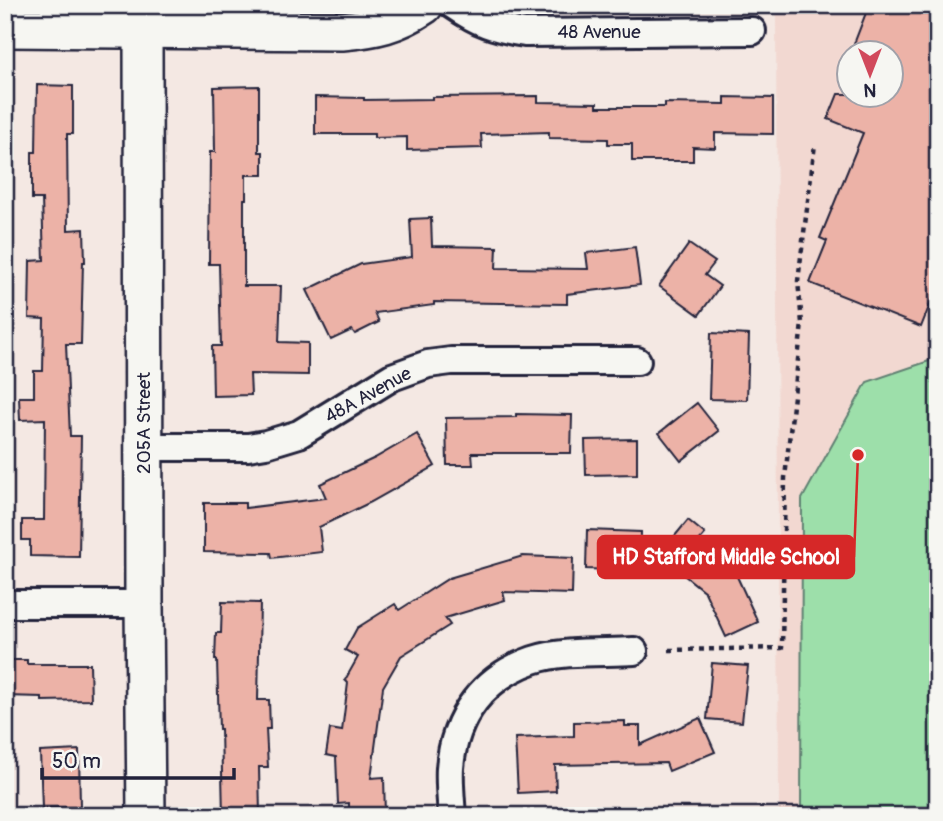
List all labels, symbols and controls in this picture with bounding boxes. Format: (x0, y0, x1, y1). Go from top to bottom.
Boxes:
street label: 48 Avenue (557, 20, 641, 44)
north arrow (834, 38, 904, 108)
text: N (863, 78, 876, 102)
street label: 48A Avenue (320, 361, 416, 429)
street label: 205A Street (132, 372, 156, 474)
callout: HD Stafford Middle School (598, 536, 854, 578)
text: HD Stafford Middle School (612, 544, 840, 571)
scale bar (42, 737, 234, 781)
text: 50 m (52, 748, 101, 775)

